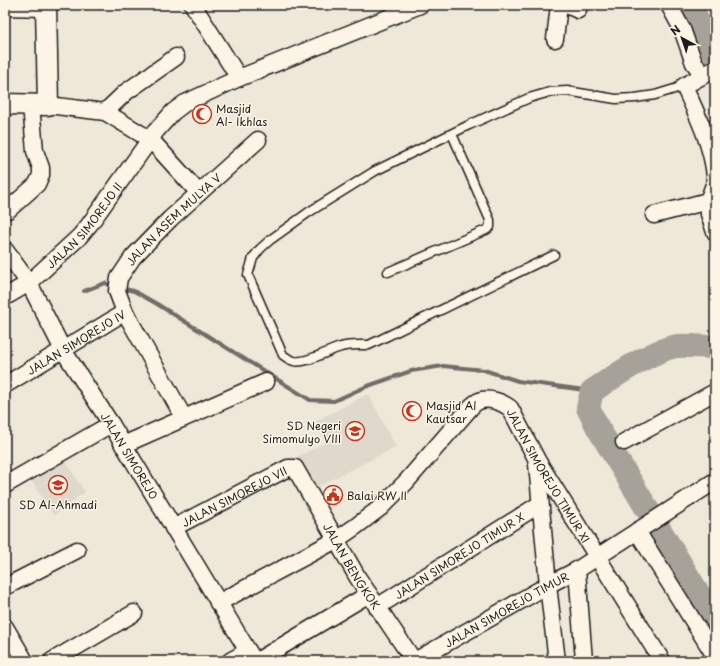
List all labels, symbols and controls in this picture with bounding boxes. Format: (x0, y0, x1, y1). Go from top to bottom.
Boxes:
north arrow (662, 18, 702, 58)
text: N (666, 20, 684, 39)
place label: Masjid Al- Ikhlas (216, 100, 267, 130)
mosque icon: Masjid Al- Ikhlas (191, 103, 213, 125)
street label: JALAN ASEM MULYA V (121, 169, 225, 269)
street label: JALAN SIMOREJO II (42, 178, 126, 272)
street label: JALAN SIMOREJO IV (23, 305, 129, 379)
place label: Masjid Al Kautsar (426, 397, 476, 427)
mosque icon: Masjid Al Kautsar (401, 400, 423, 422)
street label: JALAN SIMOREJO TIMUR XI (503, 405, 595, 546)
street label: JALAN SIMOREJO (97, 409, 163, 502)
place label: SD Negeri Simomulyo VIII (262, 417, 341, 447)
school or university icon: SD Negeri Simomulyo VIII (344, 420, 366, 442)
street label: JALAN SIMOREJO VII (178, 461, 290, 531)
school or university icon: SD Al-Ahmadi (47, 474, 69, 496)
public building icon: Balai RW II (322, 484, 344, 506)
place label: Balai RW II (347, 487, 407, 504)
place label: SD Al-Ahmadi (19, 496, 97, 513)
street label: JALAN SIMOREJO TIMUR X (391, 507, 528, 603)
street label: JALAN BENGKOK (320, 519, 385, 613)
street label: JALAN SIMOREJO TIMUR (441, 567, 572, 651)

